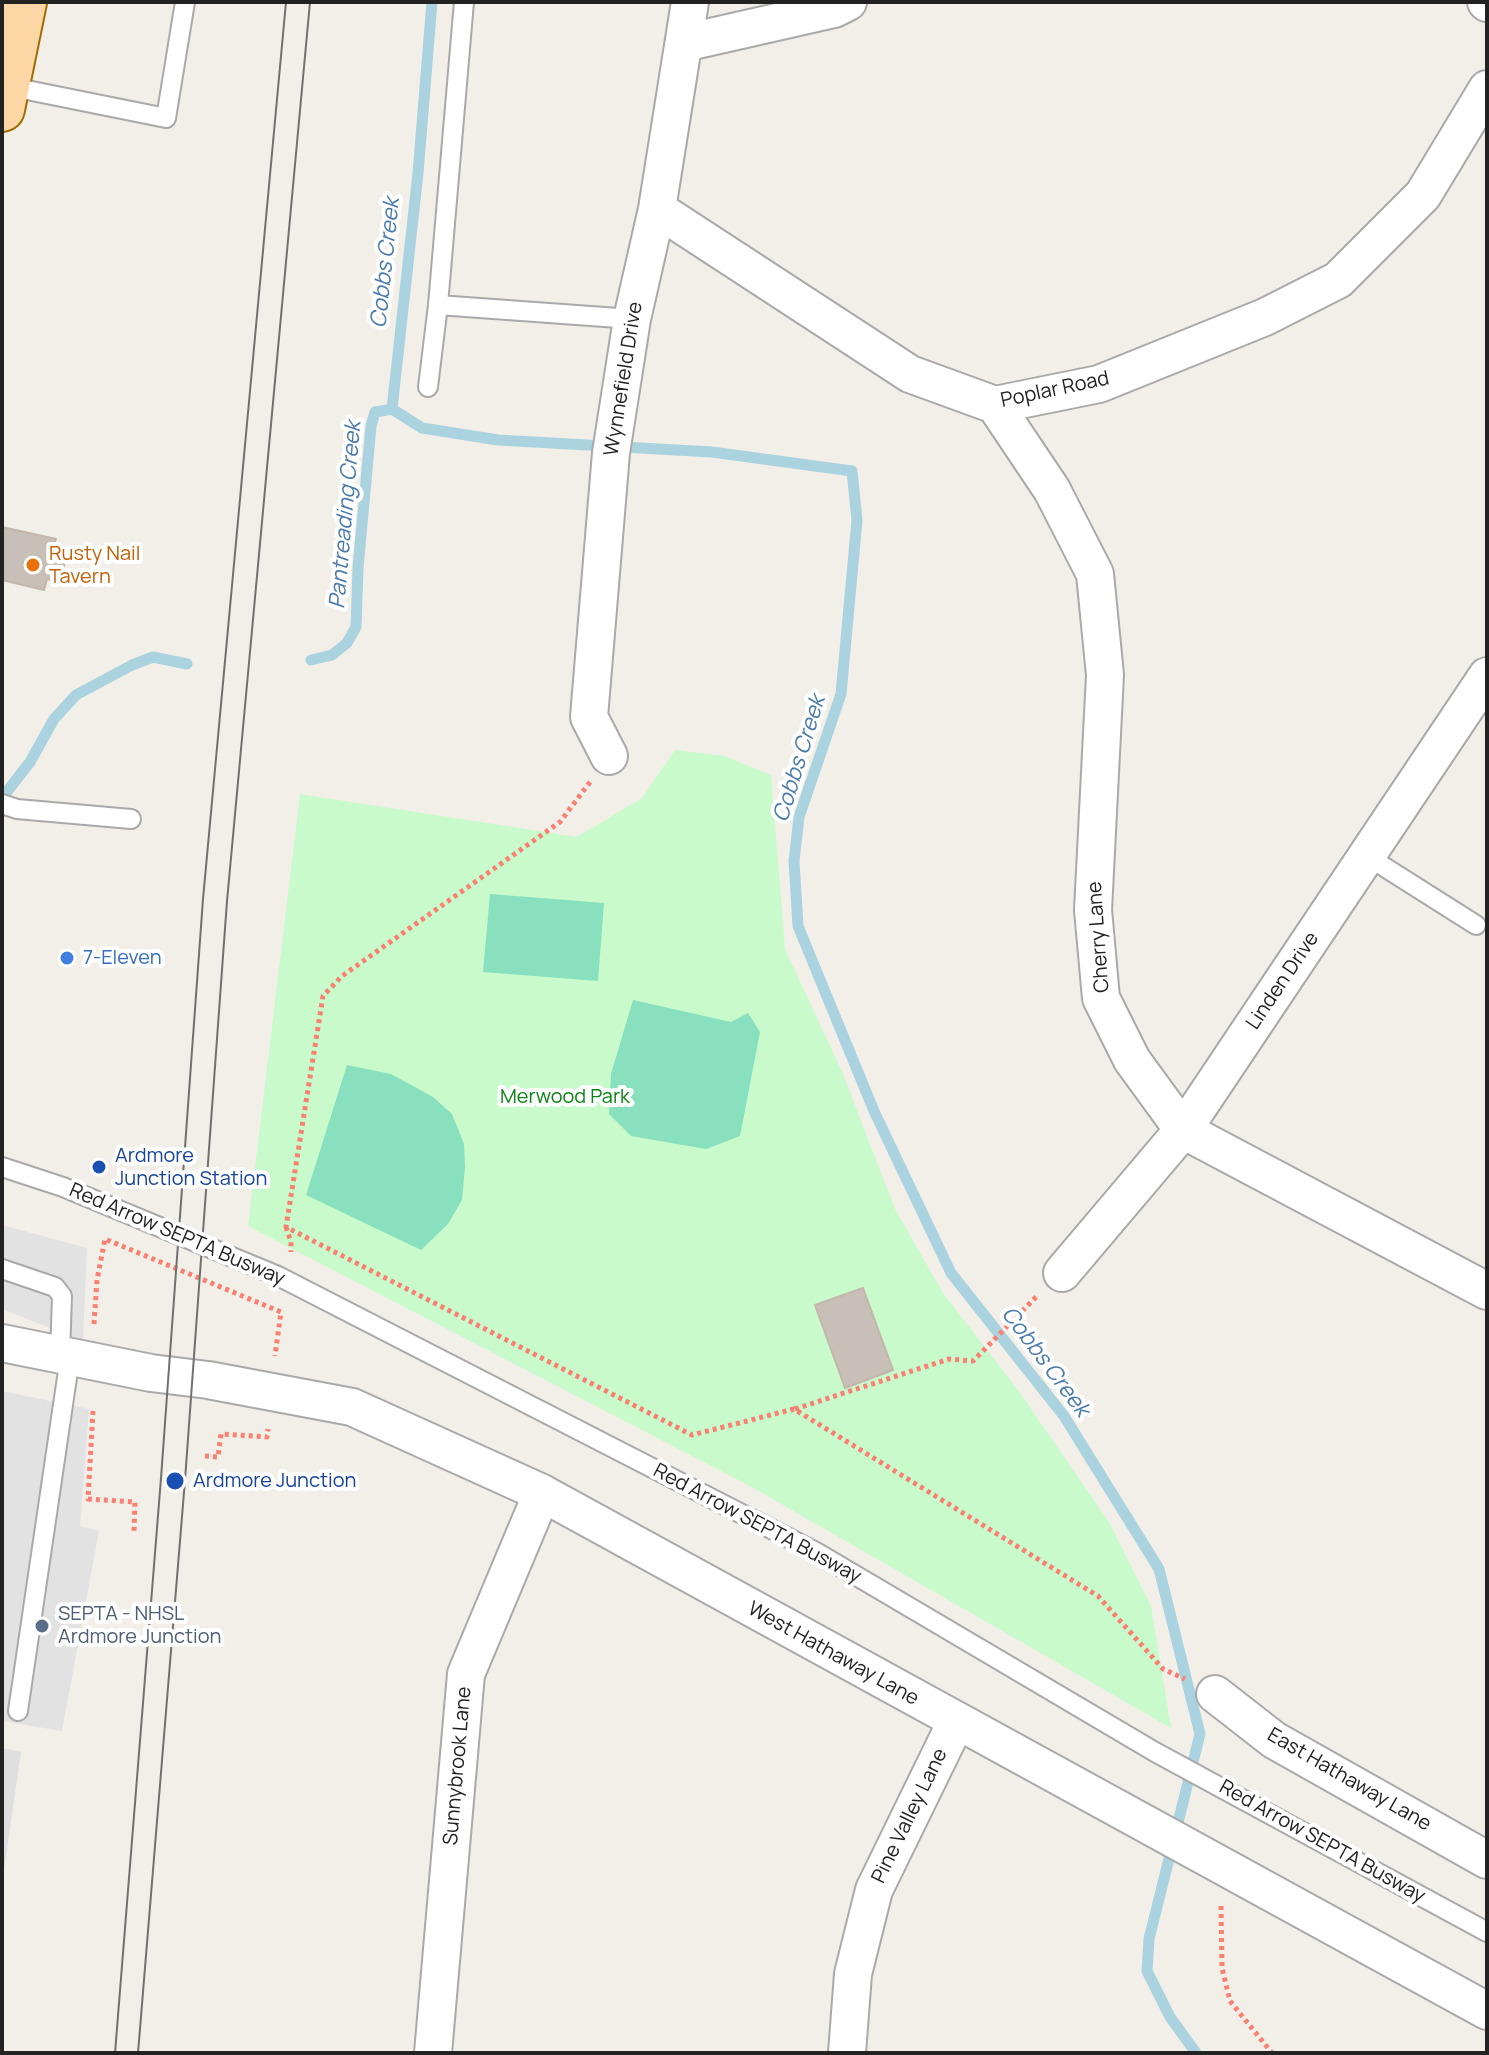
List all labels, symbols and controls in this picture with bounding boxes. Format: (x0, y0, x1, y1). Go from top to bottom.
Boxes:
water label: Cobbs Creek (366, 197, 406, 329)
street label: Wynnefield Drive (600, 300, 648, 458)
street label: Poplar Road (999, 367, 1111, 413)
water label: Pantreading Creek (325, 420, 367, 610)
place label: Rusty Nail Tavern (49, 542, 140, 589)
marker: Rusty Nail Tavern (24, 556, 42, 574)
water label: Cobbs Creek (768, 693, 832, 825)
street label: Cherry Lane (1083, 881, 1115, 993)
street label: Linden Drive (1242, 928, 1324, 1034)
place label: 7-Eleven (83, 946, 162, 970)
marker: 7-Eleven (58, 949, 76, 967)
park label: Merwood Park (500, 1085, 630, 1109)
place label: Ardmore Junction Station (115, 1144, 267, 1191)
marker: Ardmore Junction Station (90, 1158, 108, 1176)
street label: Red Arrow SEPTA Busway (66, 1179, 288, 1291)
water label: Cobbs Creek (995, 1302, 1095, 1422)
street label: Red Arrow SEPTA Busway (649, 1459, 865, 1589)
place label: Ardmore Junction (193, 1469, 356, 1493)
marker: Ardmore Junction (164, 1470, 186, 1492)
street label: West Hathaway Lane (743, 1597, 923, 1711)
place label: SEPTA - NHSL Ardmore Junction (58, 1602, 221, 1649)
marker: SEPTA - NHSL Ardmore Junction (33, 1617, 51, 1635)
street label: Sunnybrook Lane (439, 1686, 477, 1846)
street label: East Hathaway Lane (1263, 1723, 1435, 1837)
street label: Pine Valley Lane (867, 1745, 953, 1887)
street label: Red Arrow SEPTA Busway (1215, 1775, 1429, 1909)

